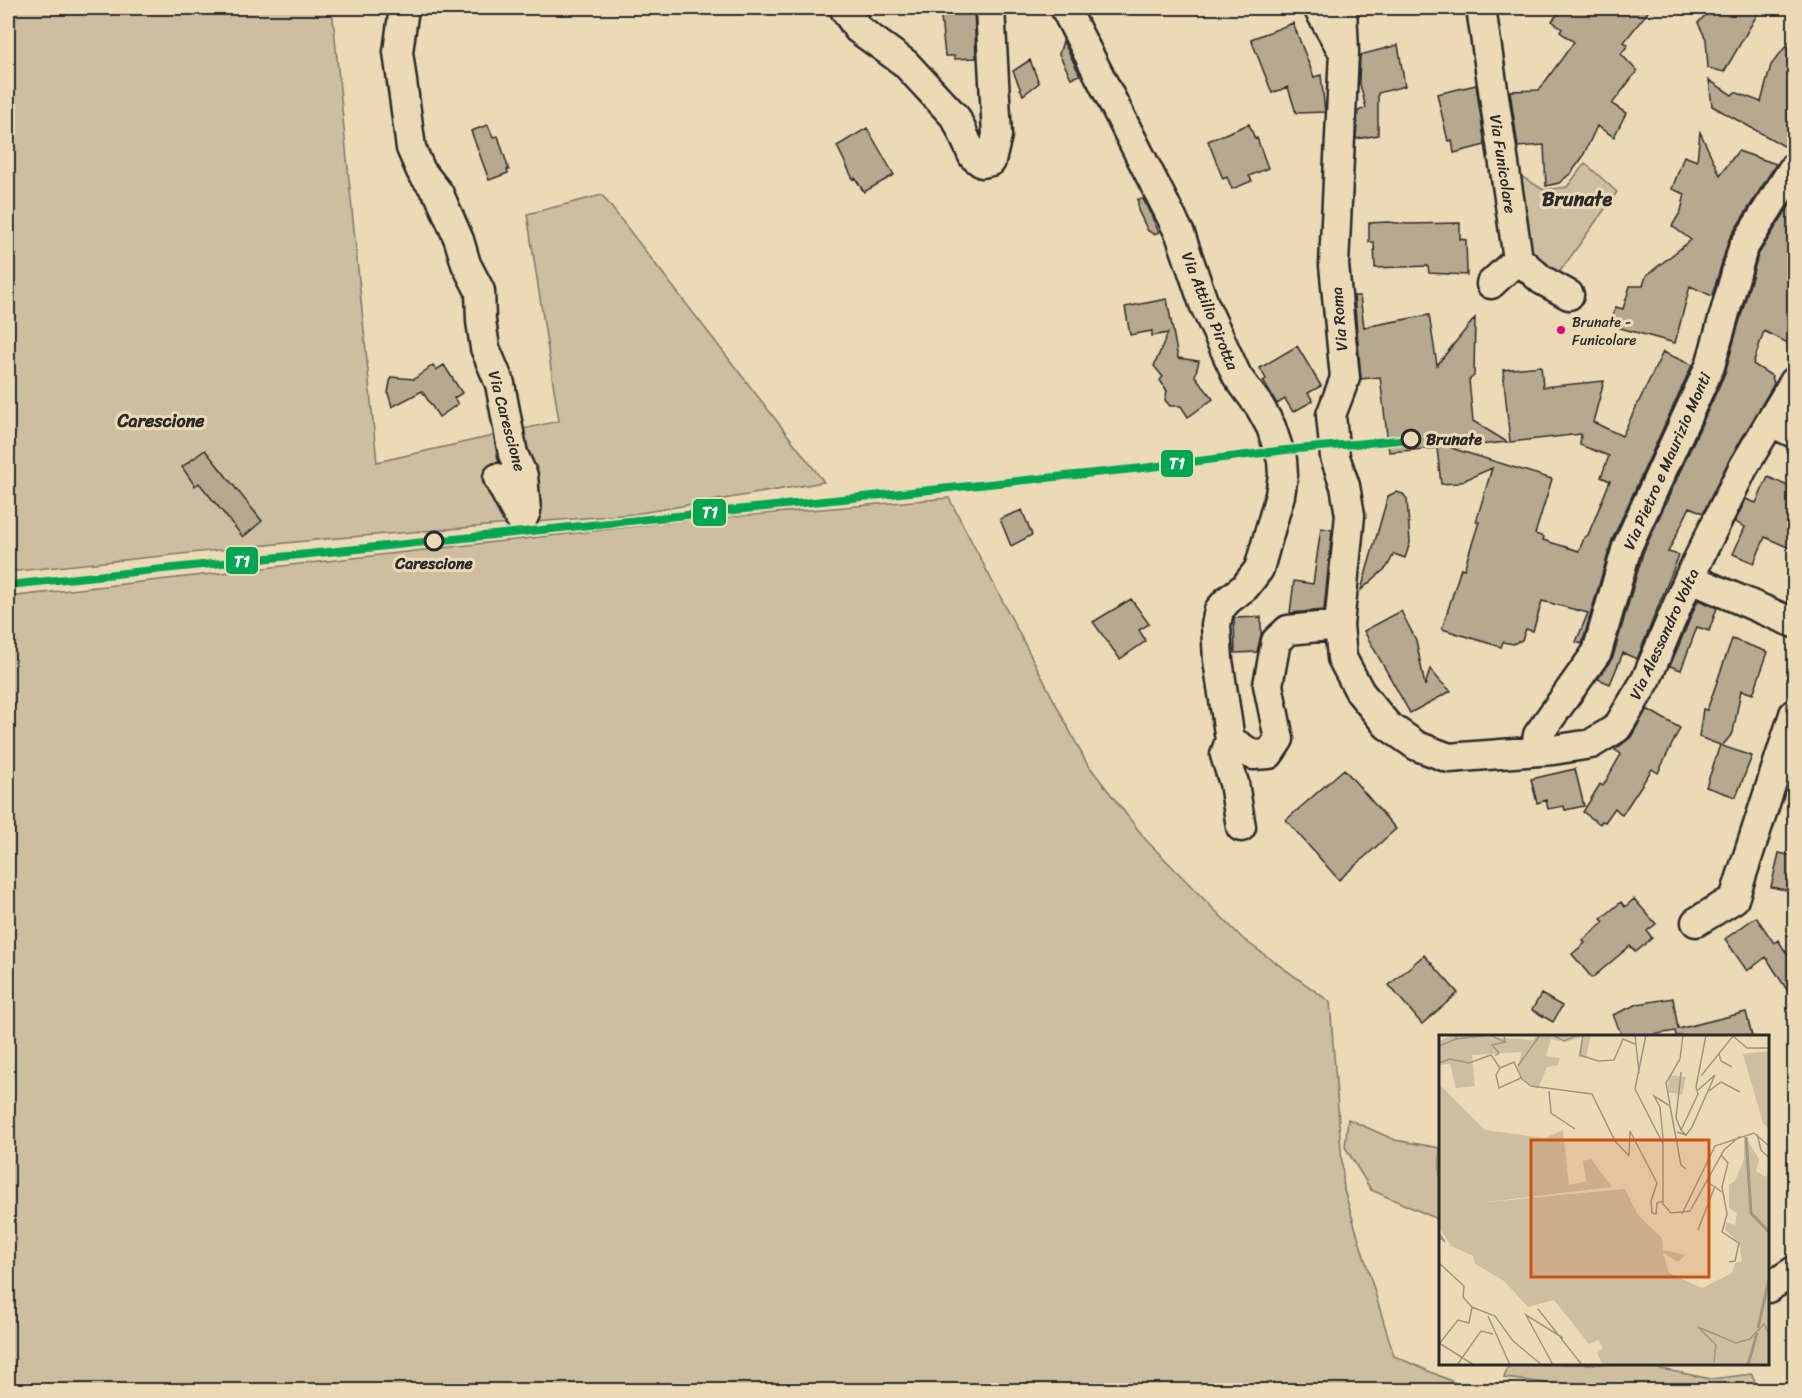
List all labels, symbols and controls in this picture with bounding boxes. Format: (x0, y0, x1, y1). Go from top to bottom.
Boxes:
street label: Via Funicolare (1481, 112, 1525, 216)
district label: Brunate (1542, 182, 1612, 217)
street label: Via Attilio Pirotta (1173, 247, 1247, 376)
street label: Via Roma (1322, 286, 1356, 352)
place label: Brunate - Funicolare (1572, 310, 1636, 353)
marker: Brunate - Funicolare (1555, 324, 1567, 336)
street label: Via Carescione (480, 367, 534, 475)
street label: Via Pietro e Maurizio Monti (1615, 367, 1720, 555)
district label: Carescione (116, 405, 205, 437)
place label: Brunate (1426, 425, 1482, 454)
marker: Brunate (1401, 429, 1421, 449)
line badge: T1 (1160, 449, 1194, 478)
text: T1 (1169, 449, 1185, 478)
line badge: T1 (692, 498, 727, 527)
text: T1 (702, 498, 718, 527)
marker: Carescione (424, 531, 444, 551)
line badge: T1 (225, 546, 259, 575)
text: T1 (234, 547, 250, 576)
place label: Carescione (394, 549, 474, 578)
street label: Via Alessandro Volta (1621, 563, 1707, 705)
inset map (1439, 1035, 1769, 1365)

